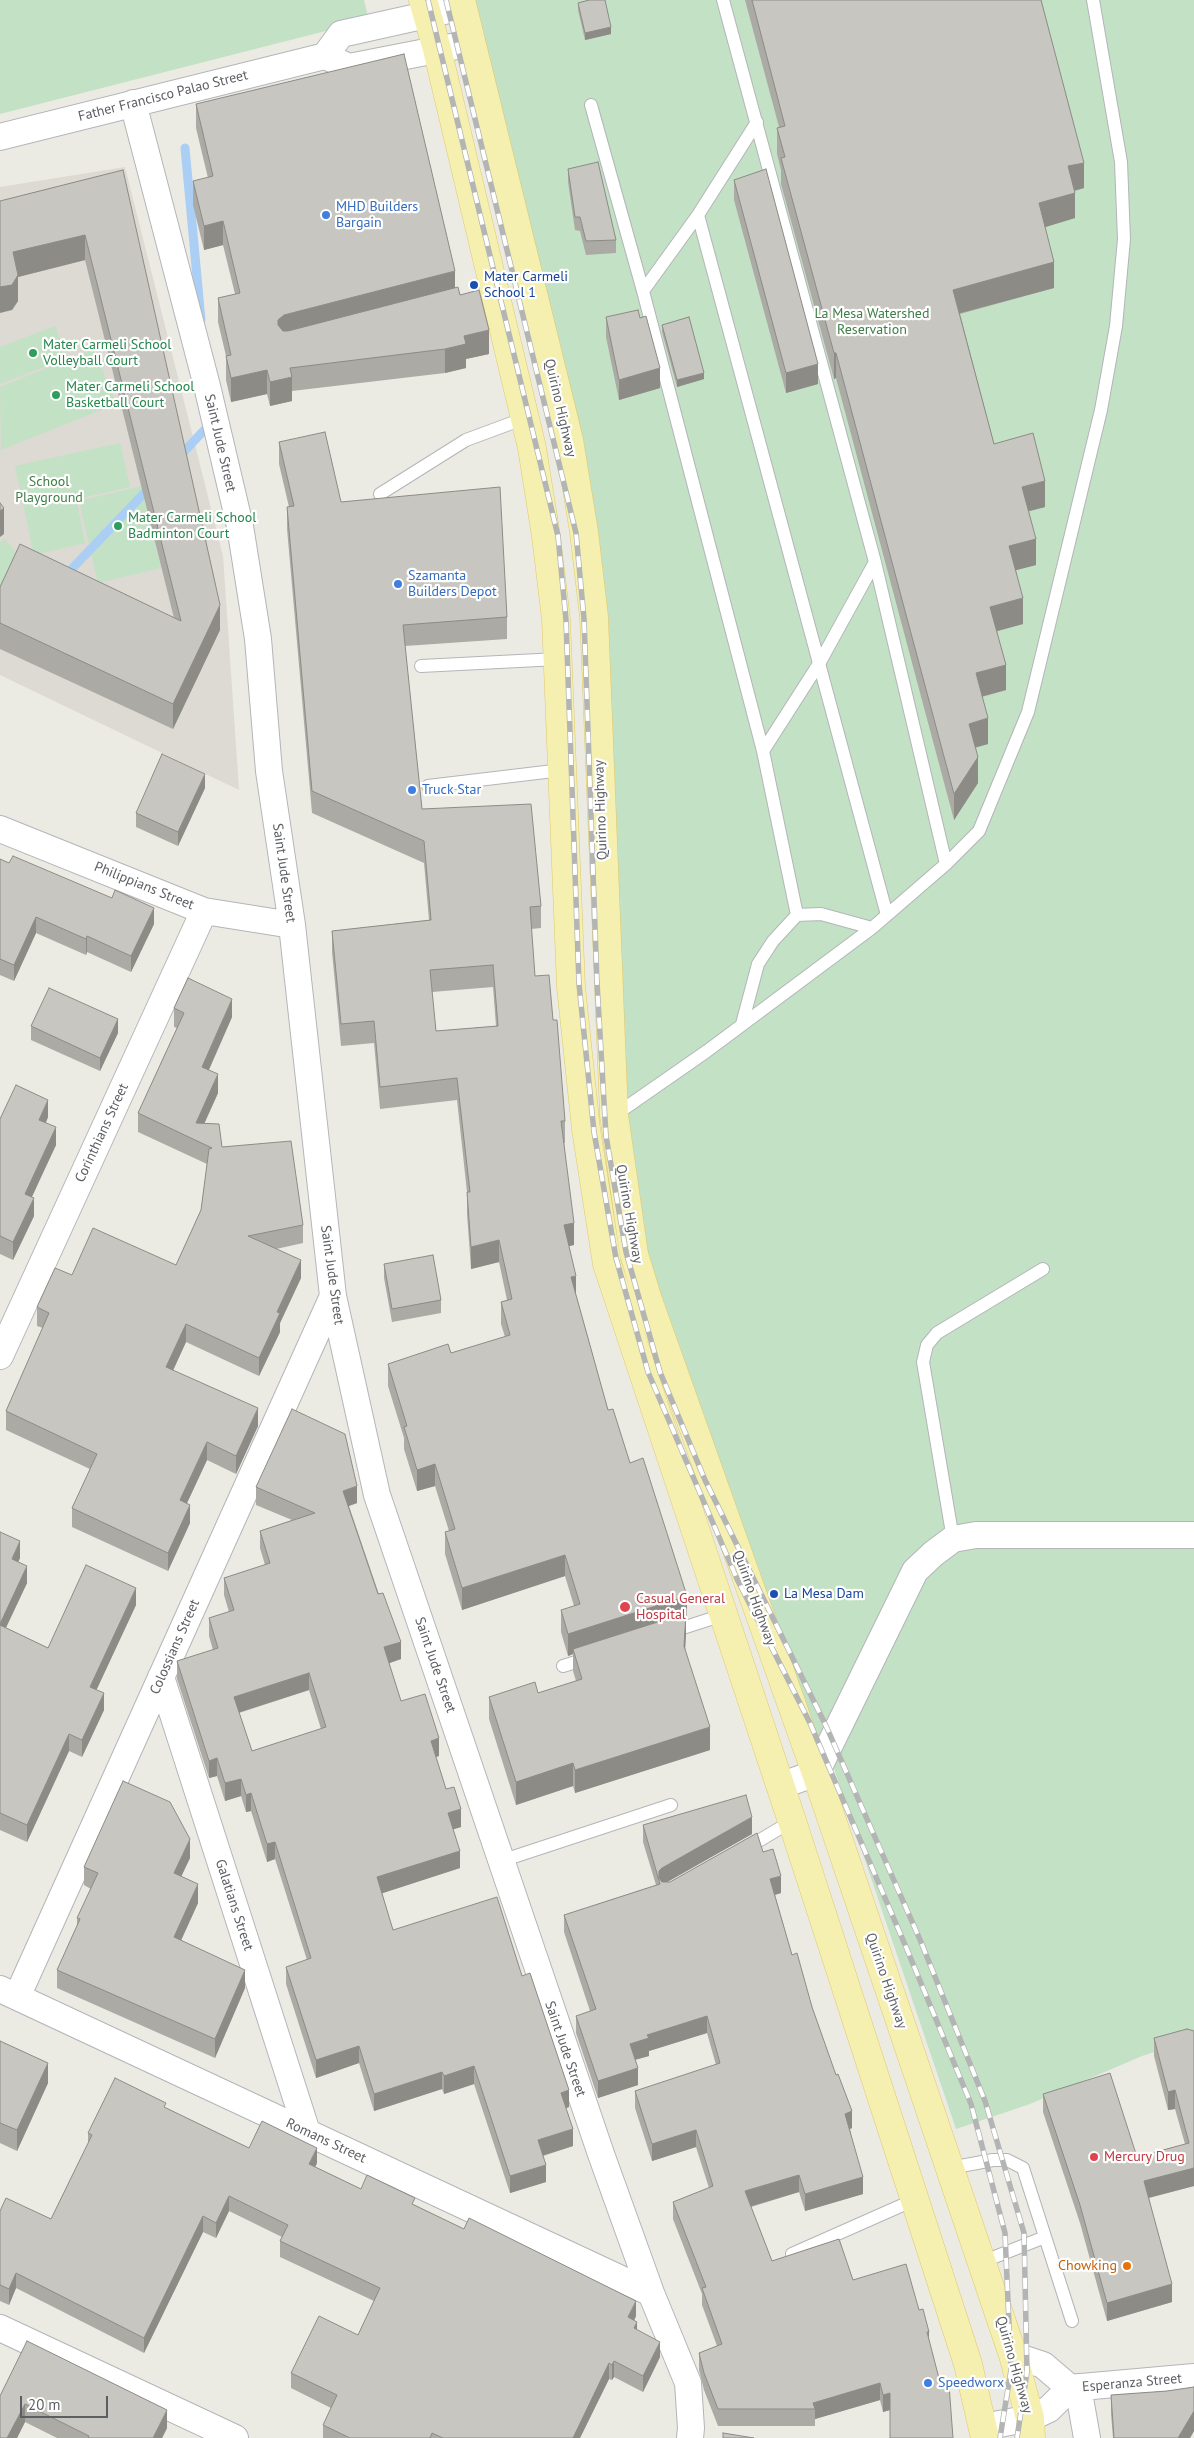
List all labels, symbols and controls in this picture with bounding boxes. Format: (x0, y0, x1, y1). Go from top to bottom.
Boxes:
street label: Father Francisco Palao Street (76, 67, 250, 125)
place label: MHD Builders Bargain (336, 199, 418, 232)
marker: MHD Builders Bargain (320, 209, 332, 221)
place label: Mater Carmeli School 1 (484, 269, 568, 302)
marker: Mater Carmeli School 1 (468, 279, 480, 291)
park label: La Mesa Watershed Reservation (814, 306, 930, 338)
place label: Mater Carmeli School Volleyball Court (43, 337, 171, 370)
marker: Mater Carmeli School Volleyball Court (27, 347, 39, 359)
street label: Quirino Highway (541, 357, 579, 459)
place label: Mater Carmeli School Basketball Court (66, 379, 194, 412)
marker: Mater Carmeli School Basketball Court (50, 389, 62, 401)
street label: Saint Jude Street (201, 392, 239, 494)
park label: School Playground (15, 474, 83, 507)
place label: Mater Carmeli School Badminton Court (128, 510, 256, 542)
marker: Mater Carmeli School Badminton Court (112, 520, 124, 532)
place label: Szamanta Builders Depot (408, 568, 497, 600)
marker: Szamanta Builders Depot (392, 578, 404, 590)
street label: Quirino Highway (591, 760, 611, 860)
place label: Truck Star (422, 782, 481, 798)
marker: Truck Star (406, 784, 418, 796)
street label: Saint Jude Street (269, 822, 299, 924)
street label: Philippians Street (92, 858, 196, 914)
street label: Corinthians Street (72, 1081, 132, 1185)
street label: Quirino Highway (612, 1163, 646, 1265)
street label: Saint Jude Street (317, 1224, 347, 1326)
street label: Quirino Highway (729, 1548, 779, 1648)
place label: La Mesa Dam (784, 1586, 864, 1602)
marker: La Mesa Dam (768, 1588, 780, 1600)
place label: Casual General Hospital (636, 1591, 725, 1624)
street label: Colossians Street (147, 1597, 203, 1697)
marker: Casual General Hospital (618, 1600, 632, 1614)
street label: Saint Jude Street (411, 1615, 459, 1715)
street label: Galatians Street (211, 1857, 257, 1953)
street label: Quirino Highway (862, 1931, 910, 2031)
street label: Saint Jude Street (541, 1999, 589, 2099)
street label: Romans Street (283, 2115, 369, 2167)
place label: Mercury Drug (1104, 2149, 1185, 2165)
marker: Mercury Drug (1088, 2151, 1100, 2163)
place label: Chowking (1058, 2258, 1117, 2274)
marker: Chowking (1121, 2260, 1133, 2272)
street label: Quirino Highway (992, 2314, 1036, 2416)
street label: Esperanza Street (1081, 2370, 1183, 2396)
place label: Speedworx (938, 2375, 1004, 2391)
marker: Speedworx (922, 2377, 934, 2389)
scale bar (22, 2386, 110, 2418)
text: 20 m (28, 2395, 61, 2414)

